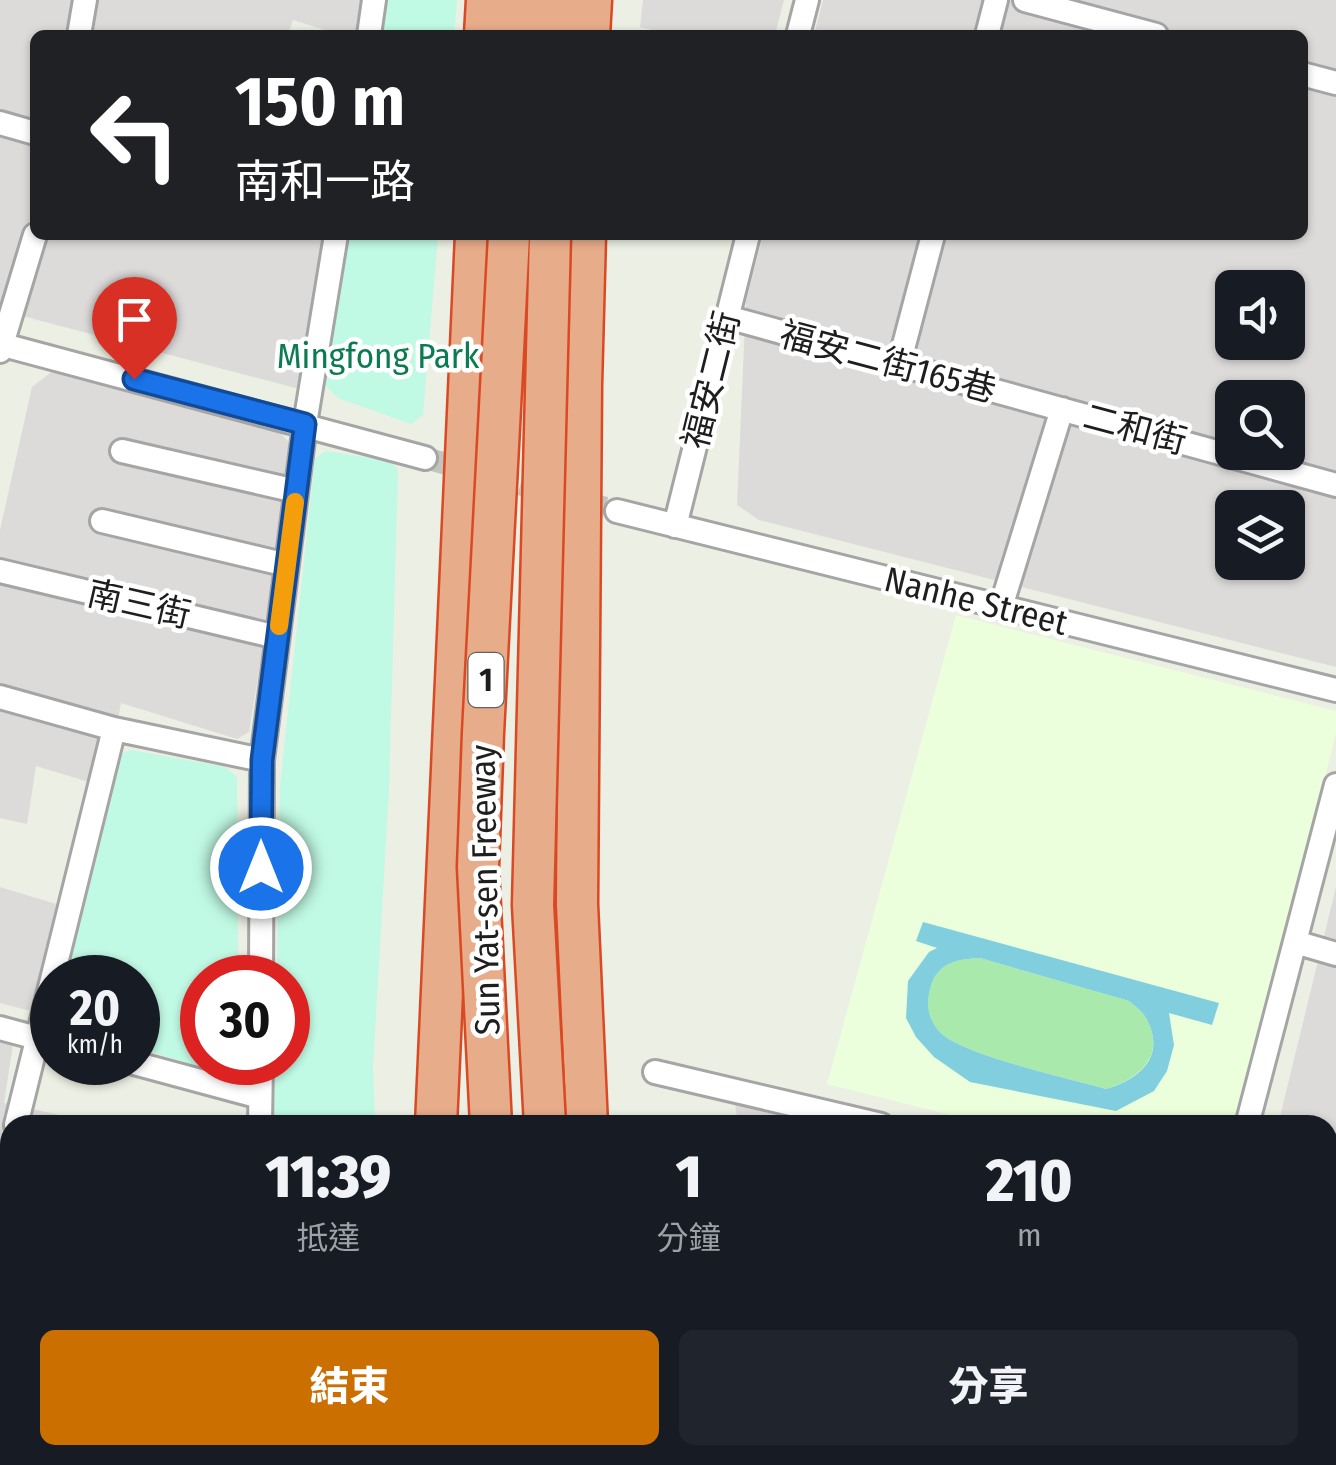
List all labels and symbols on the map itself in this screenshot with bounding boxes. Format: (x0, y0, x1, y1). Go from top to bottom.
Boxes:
pin (92, 277, 177, 380)
street label: 福安二街 (674, 307, 748, 453)
street label: 福安二街165巷 (775, 313, 1001, 411)
park label: Mingfong Park (277, 335, 480, 377)
street label: 二和街 (1079, 395, 1191, 463)
street label: Nanhe Street (880, 558, 1072, 644)
street label: 南三街 (83, 572, 195, 636)
road number: 1 (468, 653, 504, 707)
street label: Sun Yat-sen Freeway (461, 744, 509, 1036)
position arrow (209, 816, 313, 920)
speed limit sign: 30 (180, 955, 310, 1085)

